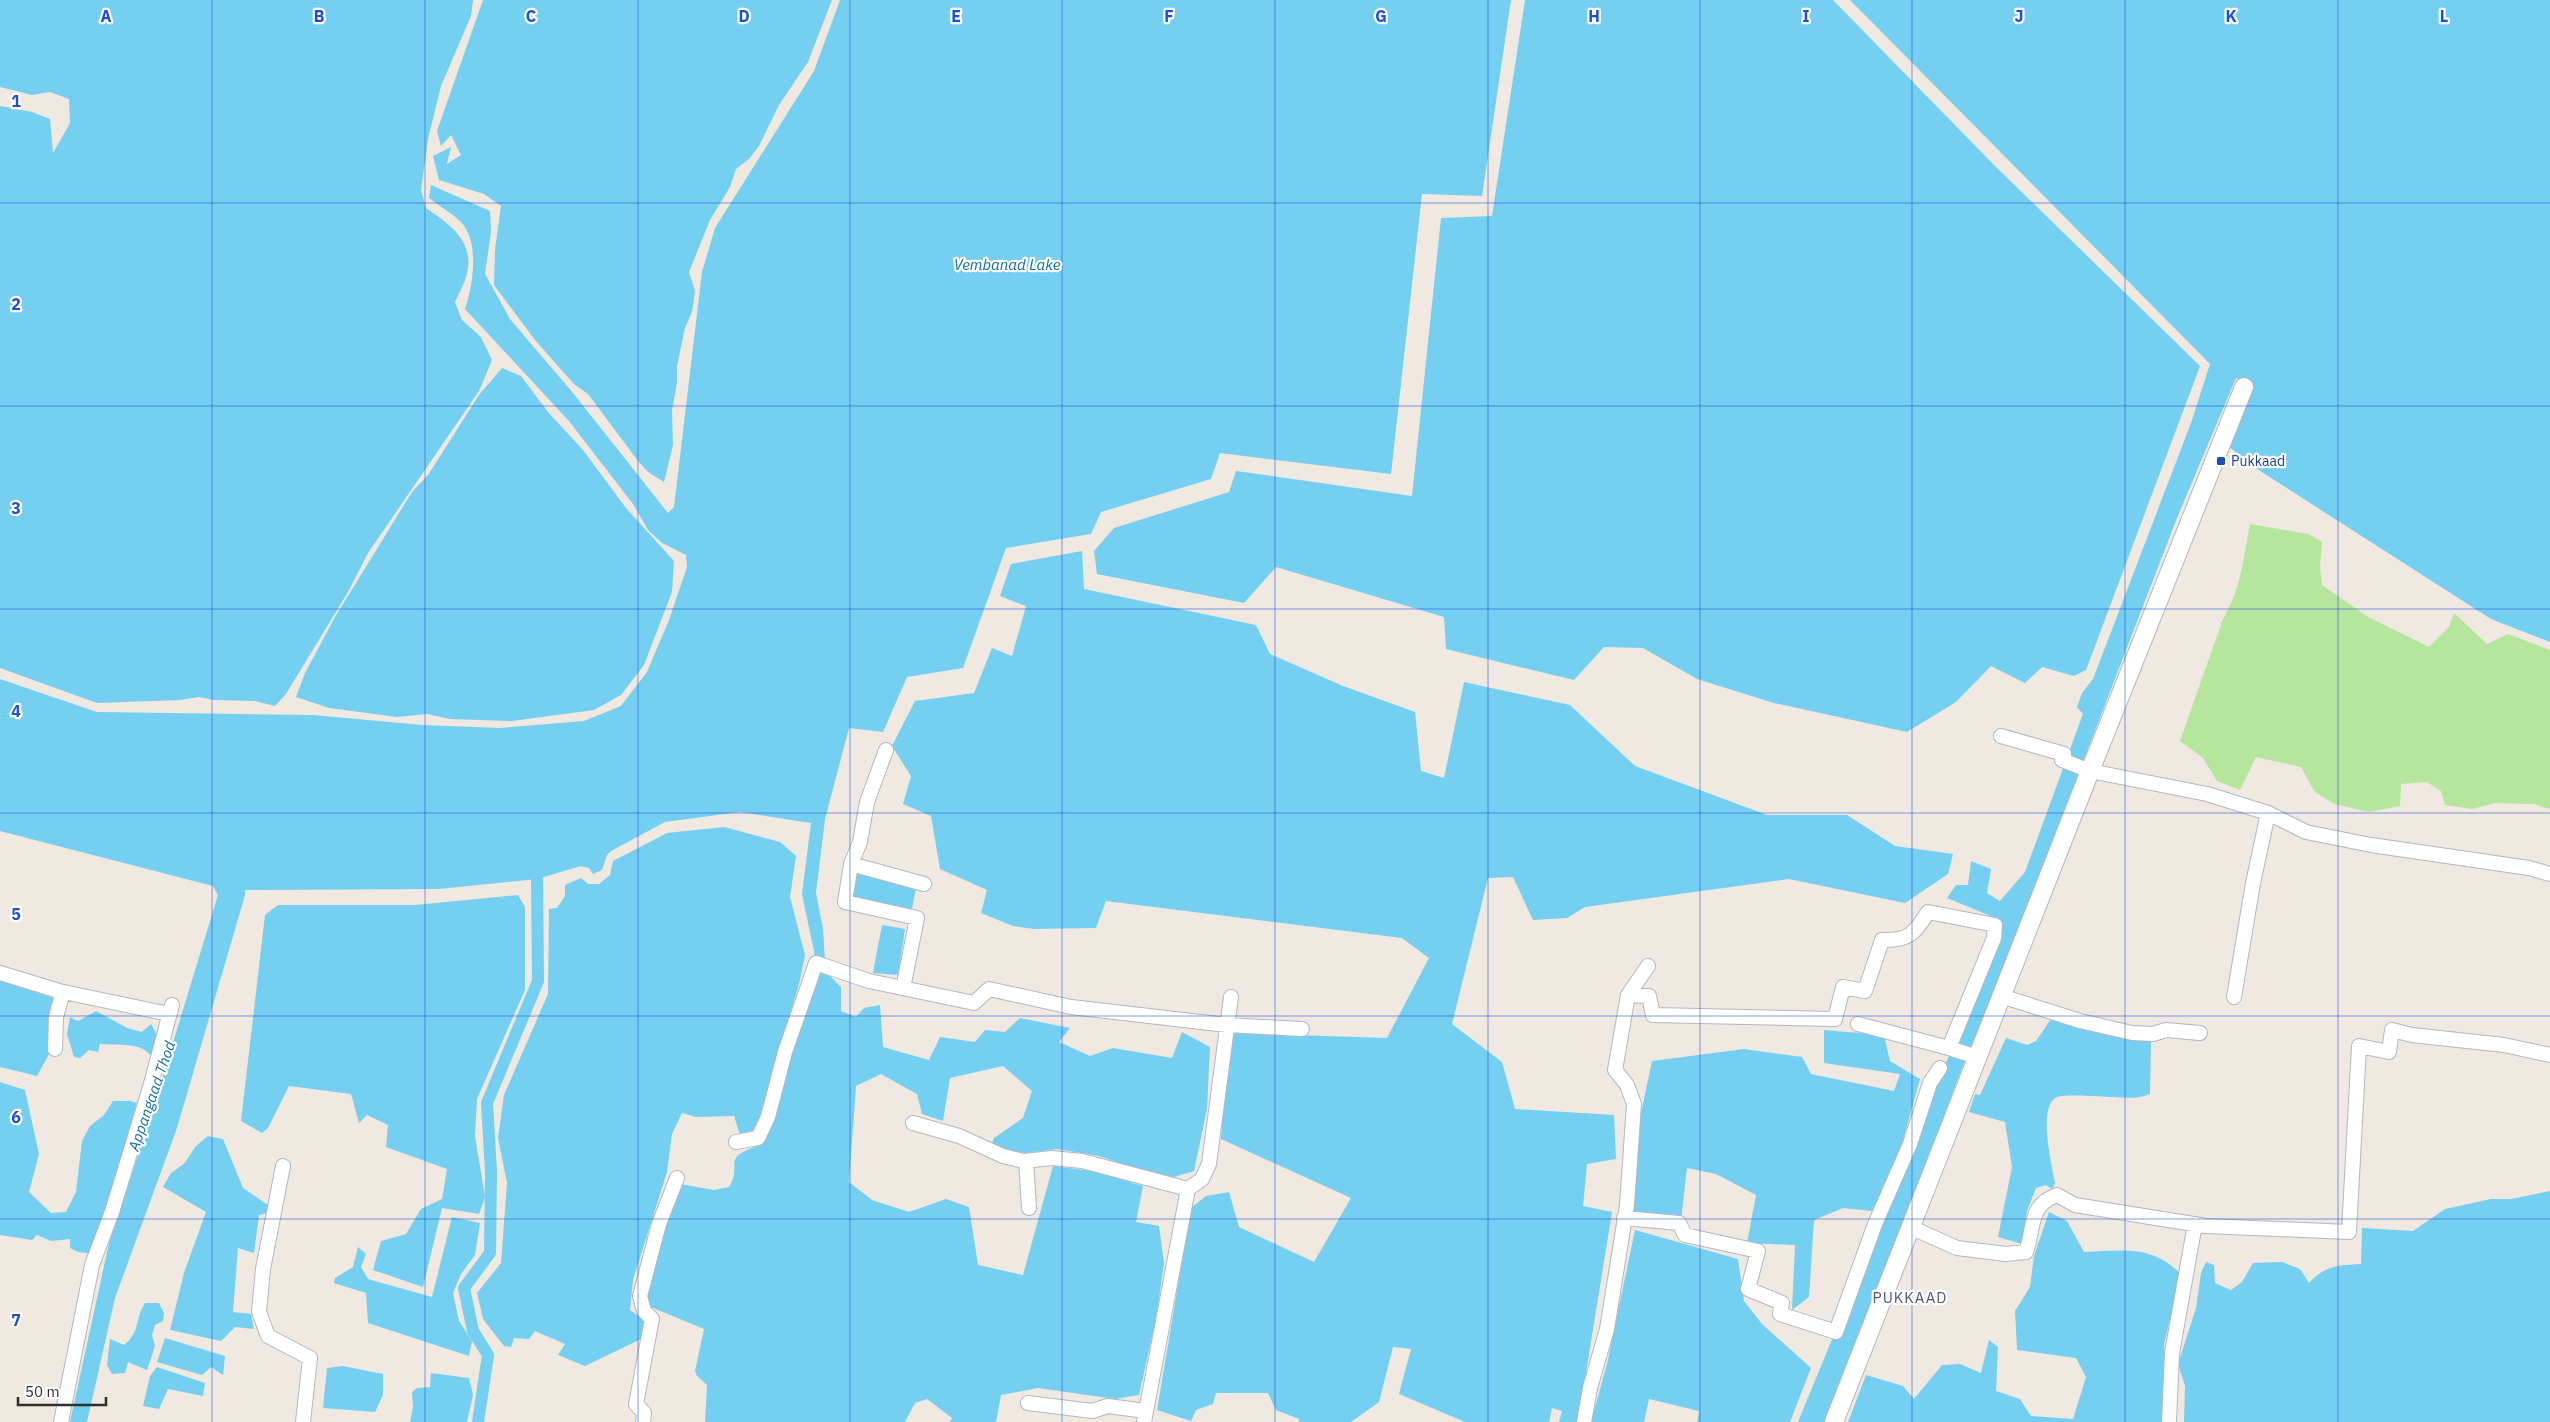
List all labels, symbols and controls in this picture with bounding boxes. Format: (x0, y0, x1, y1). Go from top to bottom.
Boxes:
text: A (101, 6, 112, 26)
text: B (314, 6, 325, 26)
text: C (526, 6, 536, 26)
text: D (738, 6, 750, 26)
text: E (951, 6, 961, 26)
text: F (1164, 6, 1174, 26)
text: G (1375, 6, 1387, 26)
text: H (1588, 6, 1600, 26)
text: I (1803, 6, 1810, 26)
text: J (2015, 6, 2023, 26)
text: K (2225, 6, 2237, 26)
text: L (2440, 6, 2448, 26)
text: 1 (11, 91, 21, 111)
water label: Vembanad Lake (954, 255, 1061, 274)
text: 2 (11, 294, 21, 314)
place label: Pukkaad (2231, 452, 2285, 470)
marker: Pukkaad (2215, 455, 2227, 467)
text: 3 (11, 498, 21, 518)
text: 4 (11, 701, 21, 721)
text: 5 (11, 904, 21, 924)
water label: Appangaad Thod (124, 1038, 179, 1154)
text: 6 (11, 1107, 21, 1127)
district label: PUKKAAD (1873, 1288, 1947, 1307)
text: 7 (11, 1310, 21, 1330)
scale bar (18, 1374, 105, 1406)
text: 50 m (25, 1382, 60, 1401)

